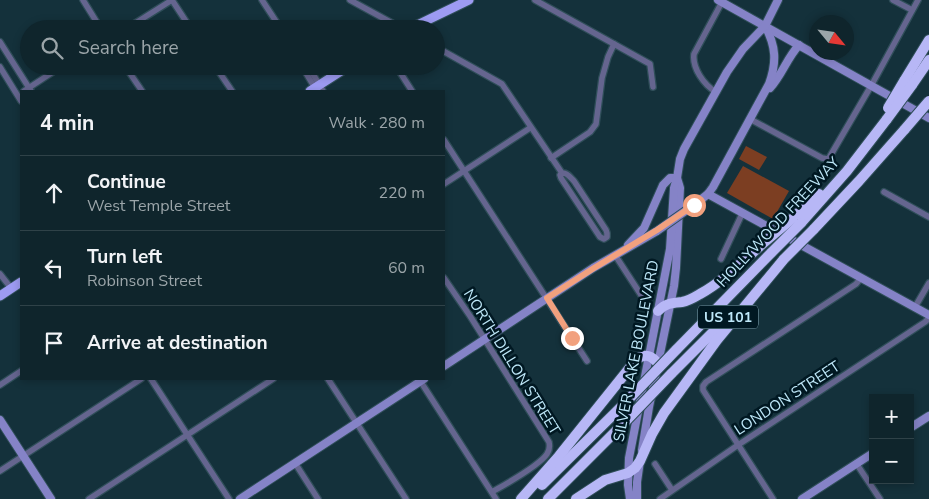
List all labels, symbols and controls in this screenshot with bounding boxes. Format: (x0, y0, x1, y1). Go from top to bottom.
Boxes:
north arrow (809, 15, 854, 60)
search box (20, 20, 445, 75)
icon: search (38, 34, 66, 62)
text: Search here (78, 35, 179, 61)
text: 4 min (40, 109, 94, 137)
text: Walk · 280 m (329, 112, 425, 134)
street label: HOLLYWOOD FREEWAY (712, 152, 844, 291)
text: Continue (87, 169, 166, 195)
icon: ahead (40, 179, 68, 207)
text: 220 m (378, 182, 425, 204)
route start (683, 194, 706, 217)
text: West Temple Street (87, 195, 230, 217)
text: Turn left (87, 244, 162, 270)
icon: left (40, 254, 68, 282)
text: 60 m (388, 257, 425, 279)
street label: SILVER LAKE BOULEVARD (609, 259, 663, 443)
text: Robinson Street (87, 270, 202, 292)
street label: NORTH DILLON STREET (459, 285, 565, 439)
road number: US 101 (698, 306, 758, 328)
route end (561, 327, 584, 350)
icon: arrive (40, 329, 68, 357)
text: Arrive at destination (87, 330, 268, 356)
street label: LONDON STREET (730, 356, 844, 440)
map controls (869, 394, 914, 484)
button: + (869, 394, 914, 439)
button: − (869, 439, 914, 484)

